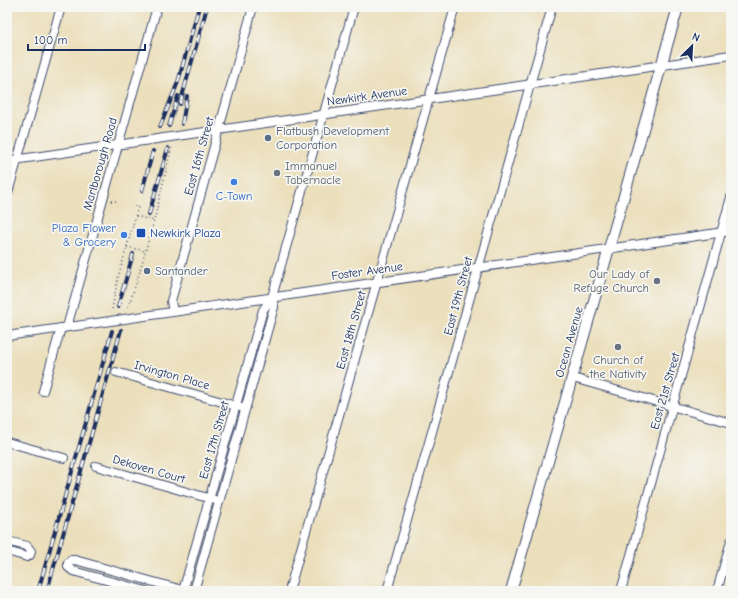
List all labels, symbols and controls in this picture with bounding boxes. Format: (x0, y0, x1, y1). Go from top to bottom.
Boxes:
scale bar (28, 26, 145, 52)
north arrow (672, 26, 712, 66)
text: N (690, 30, 702, 45)
text: 100 m (34, 33, 67, 47)
street label: Newkirk Avenue (326, 83, 408, 109)
street label: East 16th Street (181, 115, 217, 197)
street label: Marlborough Road (80, 116, 120, 212)
place label: Flatbush Development Corporation (276, 124, 389, 152)
marker: Flatbush Development Corporation (263, 133, 273, 143)
place label: Immanuel Tabernacle (285, 159, 341, 187)
marker: Immanuel Tabernacle (272, 168, 282, 178)
marker: C-Town (229, 177, 239, 187)
place label: C-Town (216, 189, 252, 203)
place label: Plaza Flower & Grocery (52, 221, 117, 249)
place label: Newkirk Plaza (150, 226, 221, 240)
marker: Newkirk Plaza (135, 227, 147, 239)
marker: Plaza Flower & Grocery (119, 230, 129, 240)
street label: East 19th Street (441, 255, 475, 337)
street label: Foster Avenue (330, 259, 404, 283)
place label: Santander (155, 264, 208, 278)
marker: Santander (142, 266, 152, 276)
place label: Our Lady of Refuge Church (574, 267, 650, 295)
marker: Our Lady of Refuge Church (652, 276, 662, 286)
street label: East 18th Street (333, 289, 369, 371)
street label: Ocean Avenue (552, 305, 586, 379)
marker: Church of the Nativity (613, 342, 623, 352)
street label: East 21st Street (647, 350, 683, 431)
place label: Church of the Nativity (589, 353, 647, 381)
street label: Irvington Place (133, 358, 211, 392)
street label: East 17th Street (196, 399, 232, 480)
street label: Dekoven Court (111, 452, 187, 486)

